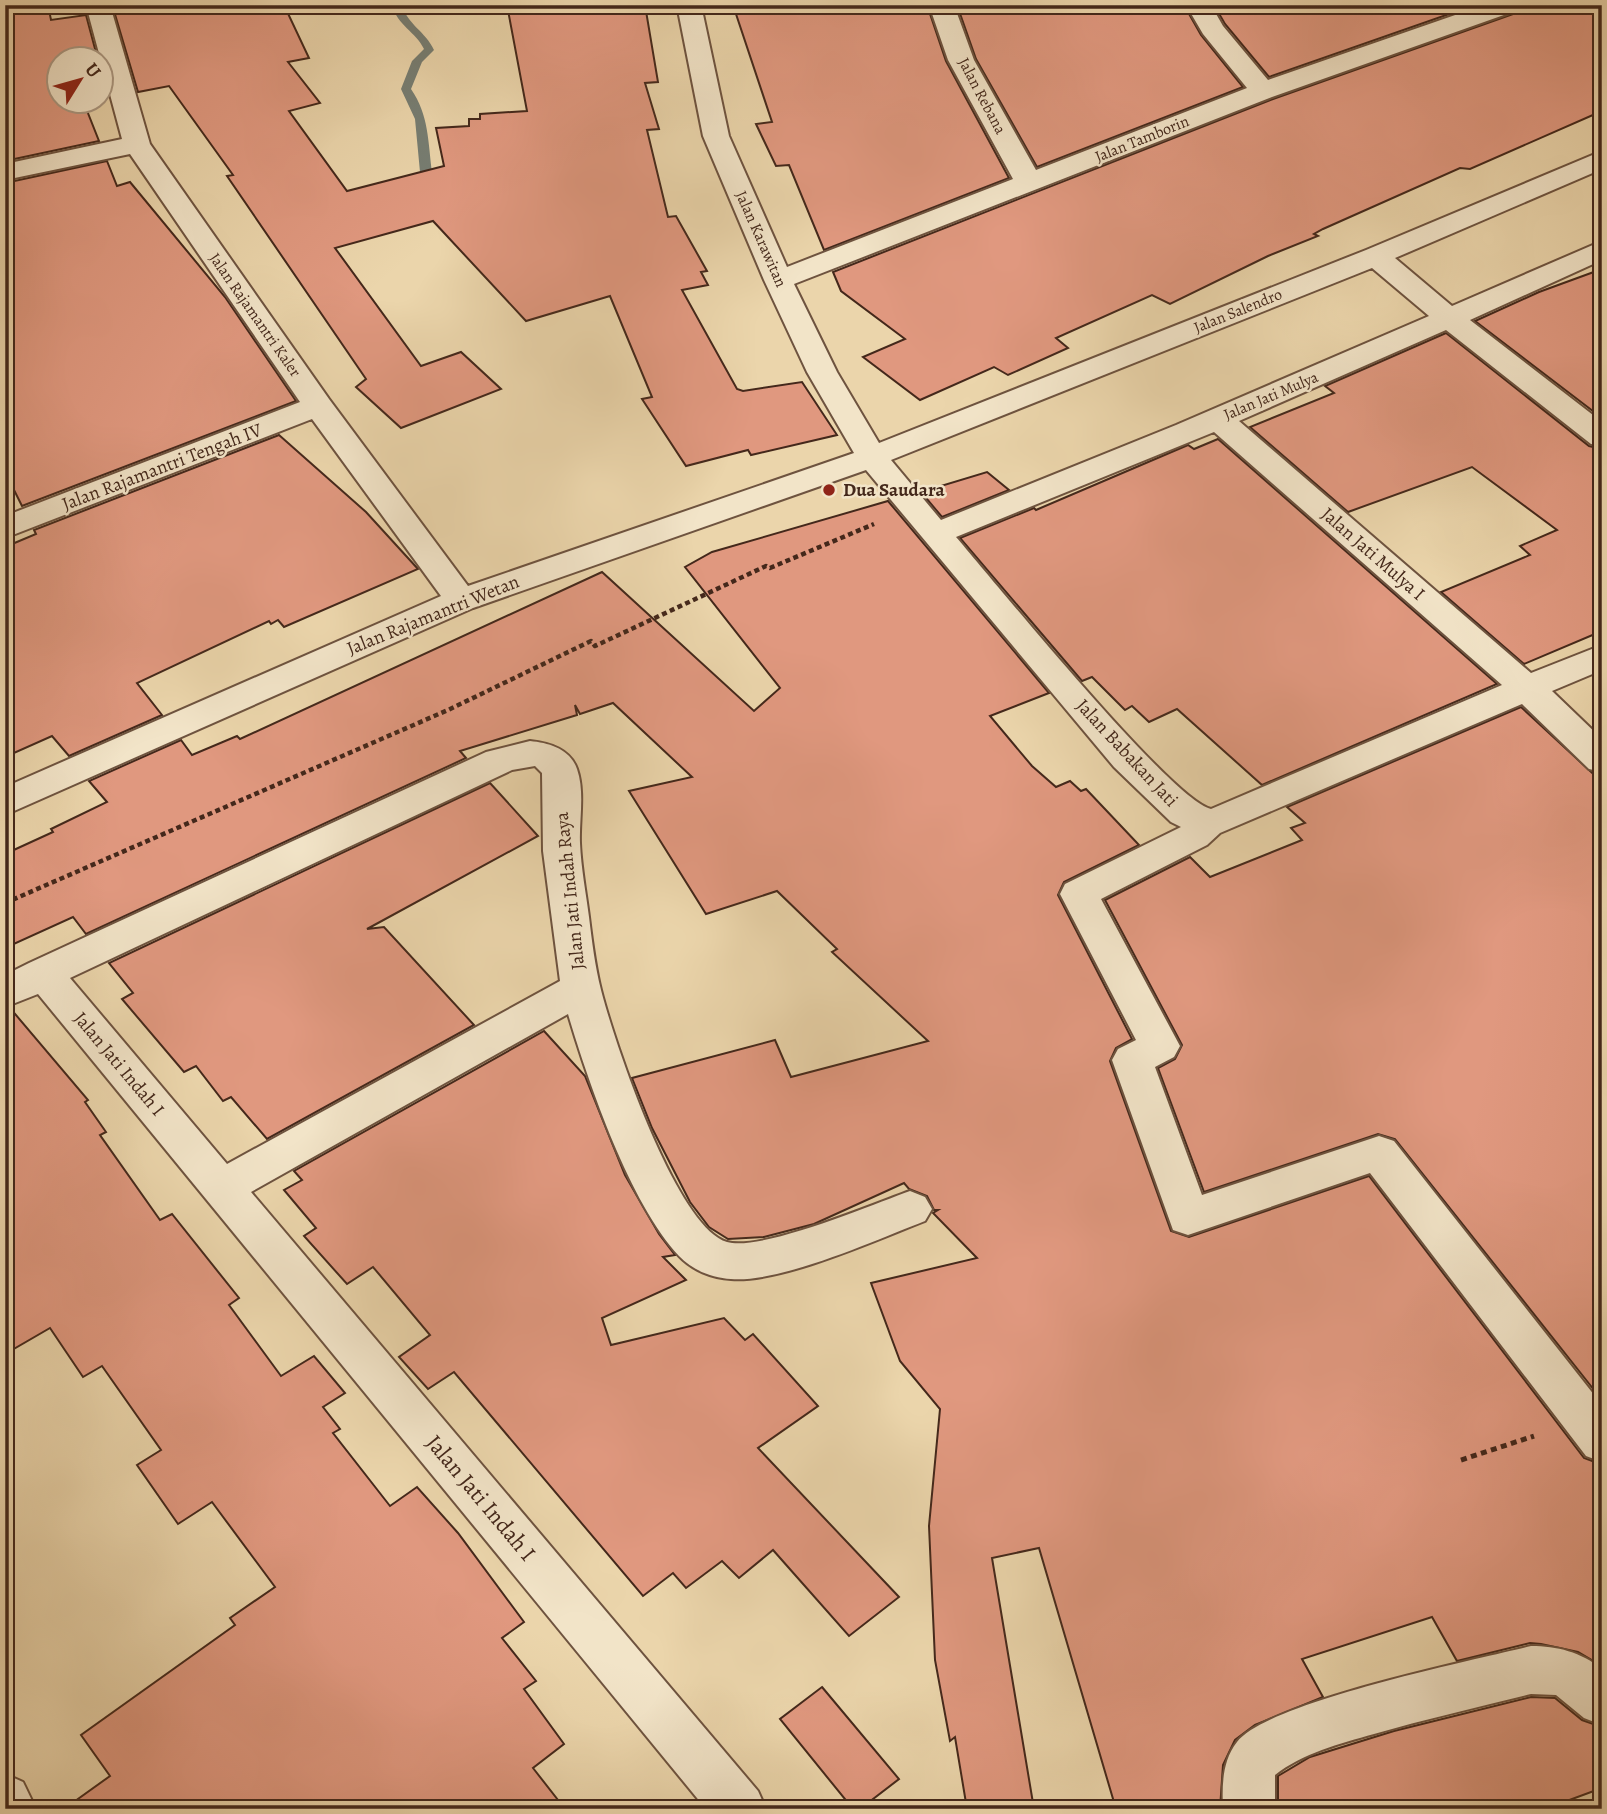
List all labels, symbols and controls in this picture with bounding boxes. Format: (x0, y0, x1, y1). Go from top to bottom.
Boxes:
north arrow (46, 46, 116, 116)
street label: Jalan Rebana (953, 54, 1012, 139)
text: U (79, 58, 107, 84)
street label: Jalan Tamborin (1092, 110, 1193, 168)
street label: Jalan Karawitan (730, 187, 792, 291)
street label: Jalan Rajamantri Kaler (204, 248, 306, 382)
street label: Jalan Salendro (1191, 283, 1285, 339)
street label: Jalan Jati Mulya (1220, 366, 1322, 426)
street label: Jalan Rajamantri Tengah IV (58, 417, 266, 517)
place label: Dua Saudara (843, 477, 946, 503)
marker: Dua Saudara (821, 482, 837, 498)
street label: Jalan Jati Mulya I (1315, 501, 1431, 607)
street label: Jalan Rajamantri Wetan (343, 568, 523, 662)
street label: Jalan Babakan Jati (1070, 693, 1184, 813)
street label: Jalan Jati Indah Raya (549, 811, 591, 971)
street label: Jalan Jati Indah I (68, 1006, 170, 1122)
street label: Jalan Jati Indah I (419, 1428, 543, 1568)

